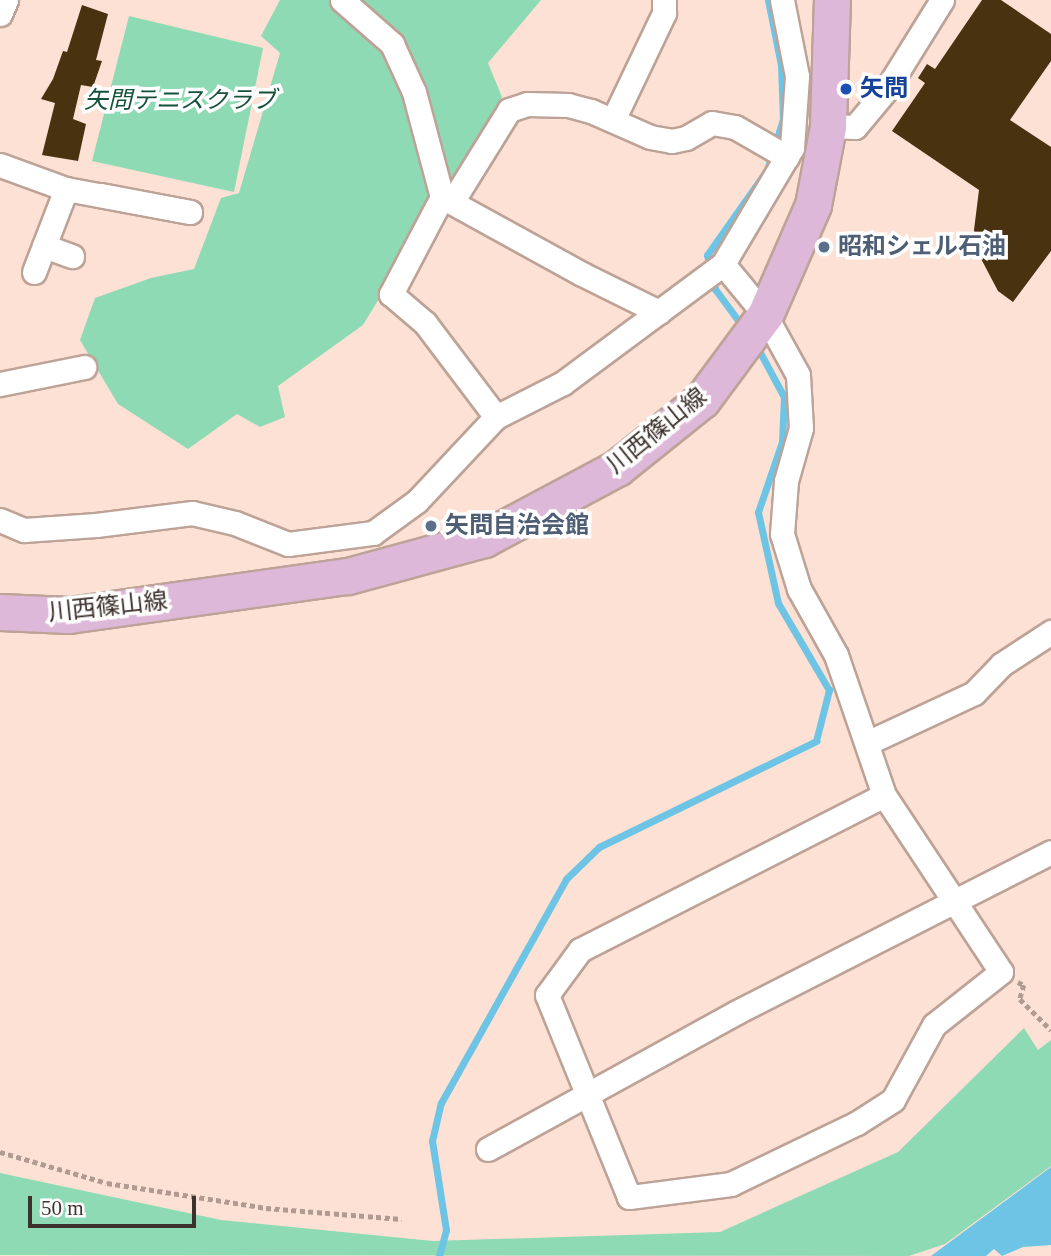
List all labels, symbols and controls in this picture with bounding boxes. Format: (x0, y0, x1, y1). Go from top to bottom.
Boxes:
place label: 矢問 (860, 75, 908, 103)
marker: 矢問 (838, 81, 854, 97)
park label: 矢問テニスクラブ (84, 87, 276, 115)
place label: 昭和シェル石油 (838, 233, 1006, 261)
marker: 昭和シェル石油 (816, 239, 832, 255)
street label: 川西篠山線 (601, 382, 713, 480)
place label: 矢問自治会館 (445, 512, 589, 540)
marker: 矢問自治会館 (423, 518, 439, 534)
street label: 川西篠山線 (47, 586, 169, 628)
scale bar (32, 1182, 200, 1226)
text: 50 m (41, 1196, 84, 1220)

